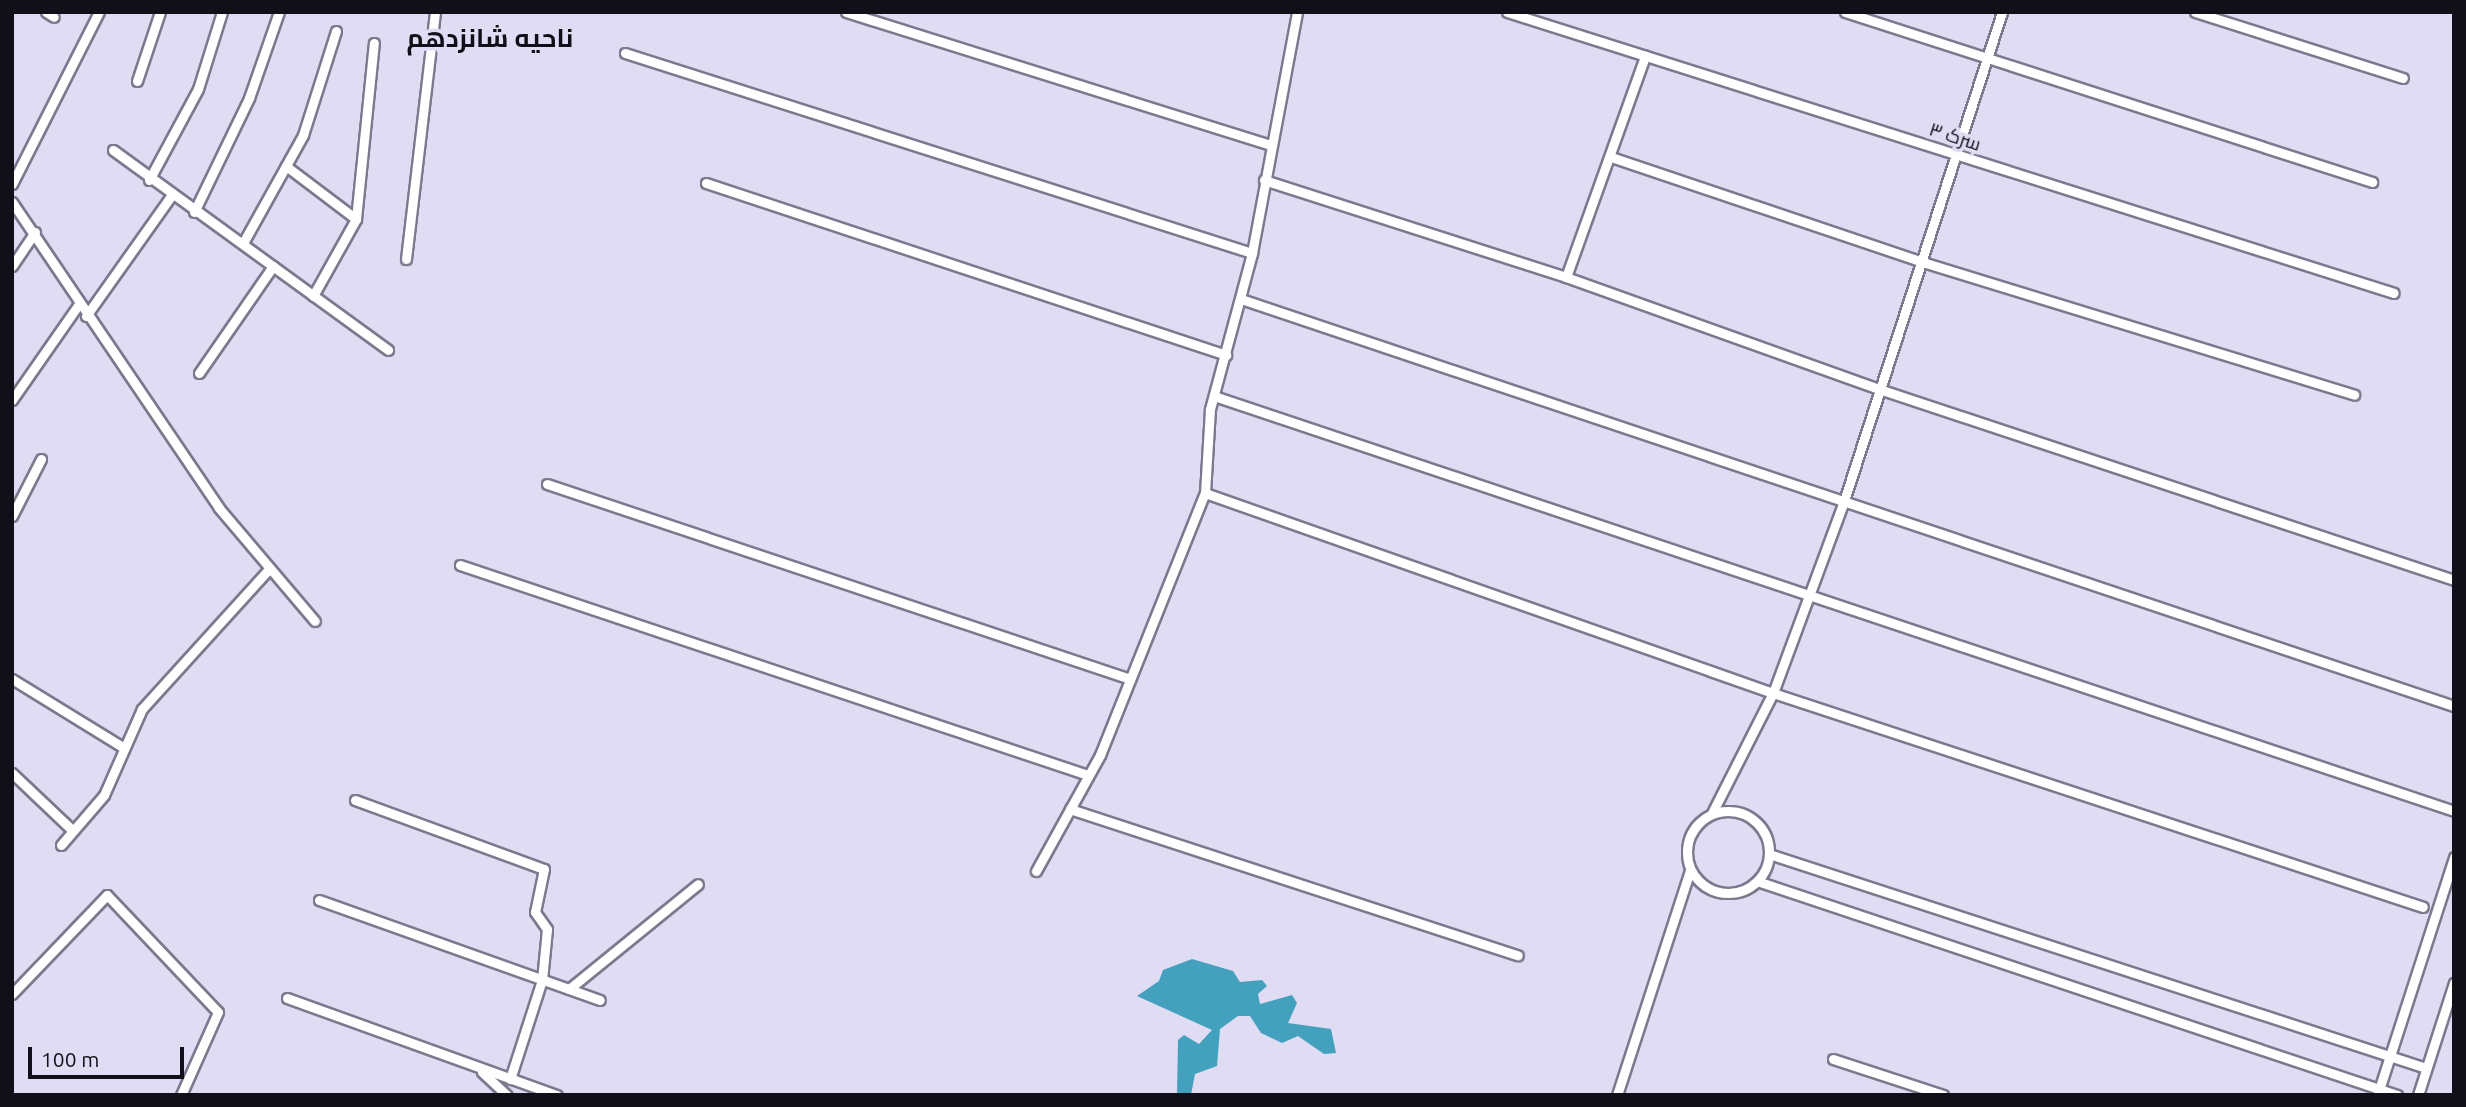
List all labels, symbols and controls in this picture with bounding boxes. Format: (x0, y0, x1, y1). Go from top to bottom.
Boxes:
district label: ناحیه شانزدهم (407, 22, 573, 54)
street label: سرک ۳ (1926, 118, 1984, 156)
scale bar (32, 1034, 187, 1078)
text: 100 m (41, 1047, 99, 1071)

